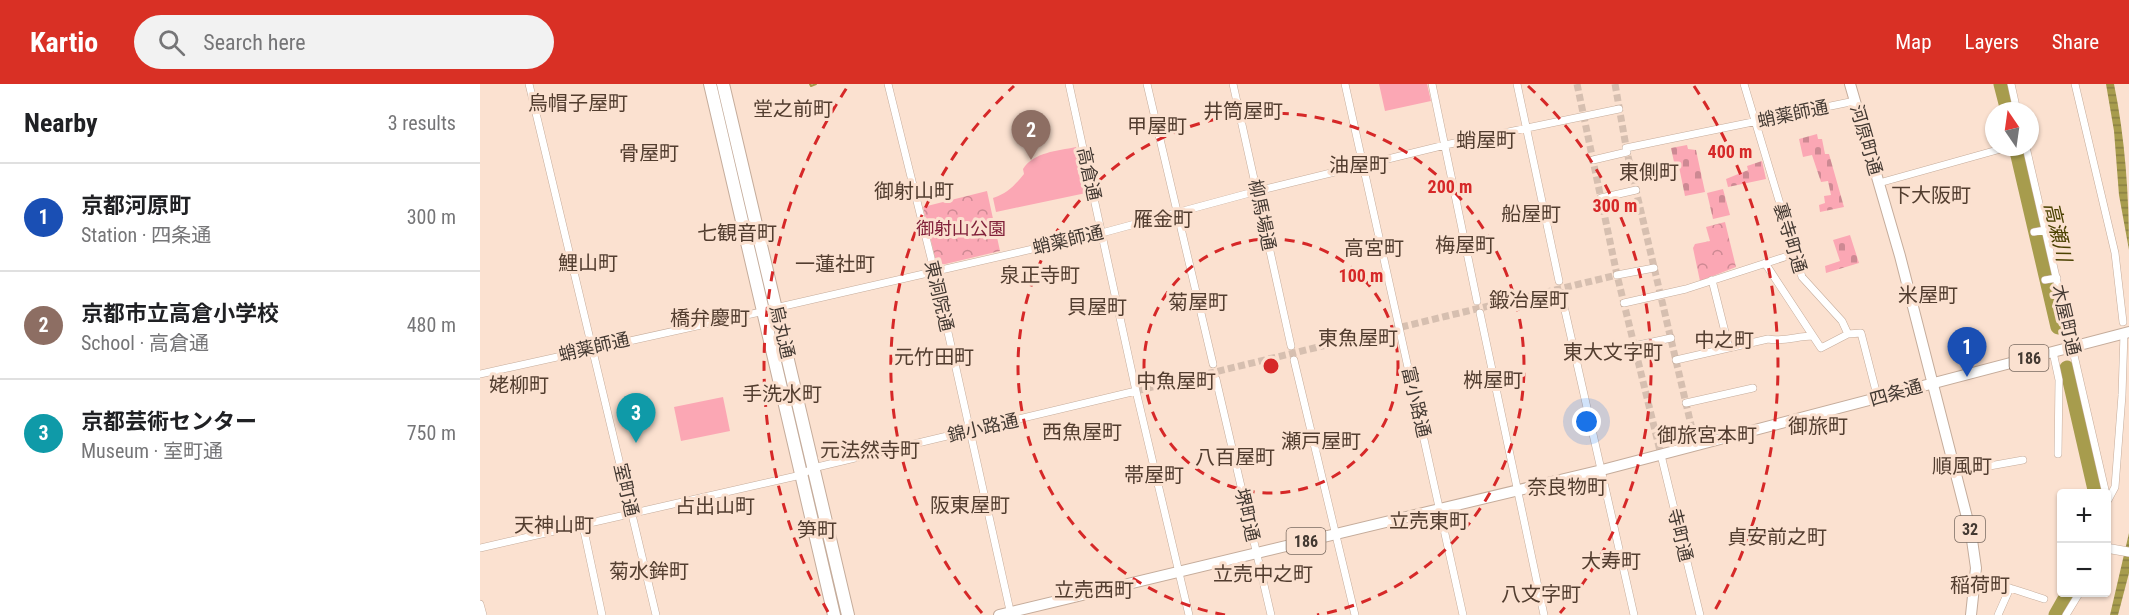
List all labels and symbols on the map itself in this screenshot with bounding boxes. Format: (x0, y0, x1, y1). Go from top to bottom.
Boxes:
district label: 烏帽子屋町 (528, 91, 628, 115)
street label: 蛸薬師通 (1755, 96, 1830, 131)
district label: 堂之前町 (753, 97, 833, 121)
district label: 井筒屋町 (1203, 99, 1283, 123)
street label: 河原町通 (1846, 102, 1886, 177)
north arrow (1985, 102, 2039, 156)
pin: 2 (1012, 110, 1050, 160)
district label: 甲屋町 (1127, 114, 1187, 138)
district label: 蛸屋町 (1456, 128, 1516, 152)
district label: 骨屋町 (619, 141, 679, 165)
text: 400 m (1708, 141, 1752, 162)
street label: 高倉通 (1074, 145, 1105, 202)
district label: 油屋町 (1329, 153, 1389, 177)
district label: 東側町 (1619, 160, 1679, 184)
text: 200 m (1428, 176, 1472, 197)
street label: 柳馬場通 (1245, 177, 1280, 252)
district label: 御射山町 (874, 179, 954, 203)
district label: 下大阪町 (1891, 183, 1971, 207)
text: 300 m (1593, 195, 1637, 216)
street label: 裏寺町通 (1770, 200, 1811, 275)
water label: 高瀬川 (2040, 200, 2077, 266)
district label: 船屋町 (1501, 202, 1561, 226)
district label: 雁金町 (1133, 207, 1193, 231)
park label: 御射山公園 (916, 218, 1006, 239)
district label: 七観音町 (697, 221, 777, 245)
street label: 蛸薬師通 (1030, 221, 1105, 258)
district label: 梅屋町 (1435, 233, 1495, 257)
district label: 高宮町 (1344, 236, 1404, 260)
district label: 鯉山町 (558, 251, 618, 275)
district label: 一蓮社町 (795, 252, 875, 276)
street label: 東洞院通 (921, 258, 958, 333)
district label: 泉正寺町 (1000, 263, 1080, 287)
text: 100 m (1339, 265, 1383, 286)
street label: 木屋町通 (2048, 282, 2085, 357)
district label: 米屋町 (1898, 283, 1958, 307)
district label: 鍛冶屋町 (1489, 288, 1569, 312)
district label: 菊屋町 (1168, 290, 1228, 314)
district label: 貝屋町 (1067, 295, 1127, 319)
street label: 烏丸通 (766, 303, 799, 361)
district label: 橋弁慶町 (670, 306, 750, 330)
district label: 東魚屋町 (1318, 326, 1398, 350)
street label: 蛸薬師通 (556, 328, 631, 365)
district label: 中之町 (1694, 328, 1754, 352)
pin: 1 (1948, 328, 1986, 377)
district label: 東大文字町 (1563, 340, 1663, 364)
district label: 元竹田町 (894, 345, 974, 369)
road number: 186 (2010, 345, 2048, 371)
centre of rings (1261, 356, 1281, 376)
street label: 富小路通 (1398, 364, 1435, 439)
district label: 桝屋町 (1463, 368, 1523, 392)
district label: 中魚屋町 (1136, 369, 1216, 393)
district label: 姥柳町 (489, 373, 549, 397)
street label: 四条通 (1867, 375, 1925, 410)
district label: 手洗水町 (742, 382, 822, 406)
pin: 3 (616, 394, 656, 443)
your location (1572, 407, 1601, 436)
street label: 錦小路通 (945, 409, 1020, 446)
district label: 御旅町 (1788, 414, 1848, 438)
district label: 西魚屋町 (1042, 420, 1122, 444)
district label: 御旅宮本町 (1657, 423, 1757, 447)
district label: 瀬戸屋町 (1281, 429, 1361, 453)
district label: 元法然寺町 (820, 438, 920, 462)
district label: 八百屋町 (1195, 445, 1275, 469)
district label: 順風町 (1932, 454, 1992, 478)
street label: 室町通 (610, 461, 643, 519)
district label: 帯屋町 (1124, 463, 1184, 487)
district label: 奈良物町 (1527, 475, 1607, 499)
street label: 堺町通 (1231, 486, 1264, 544)
district label: 阪東屋町 (930, 493, 1010, 517)
district label: 占出山町 (675, 494, 755, 518)
street label: 寺町通 (1664, 506, 1697, 564)
district label: 立売東町 (1389, 509, 1469, 533)
district label: 天神山町 (514, 513, 594, 537)
road number: 32 (1955, 516, 1985, 542)
district label: 笋町 (797, 518, 837, 542)
district label: 貞安前之町 (1727, 525, 1827, 549)
road number: 186 (1286, 528, 1326, 554)
district label: 大寿町 (1581, 549, 1641, 573)
district label: 菊水鉾町 (609, 559, 689, 583)
district label: 立売中之町 (1213, 562, 1313, 586)
district label: 稲荷町 (1950, 573, 2010, 597)
district label: 立売西町 (1054, 578, 1134, 602)
district label: 八文字町 (1501, 582, 1581, 606)

